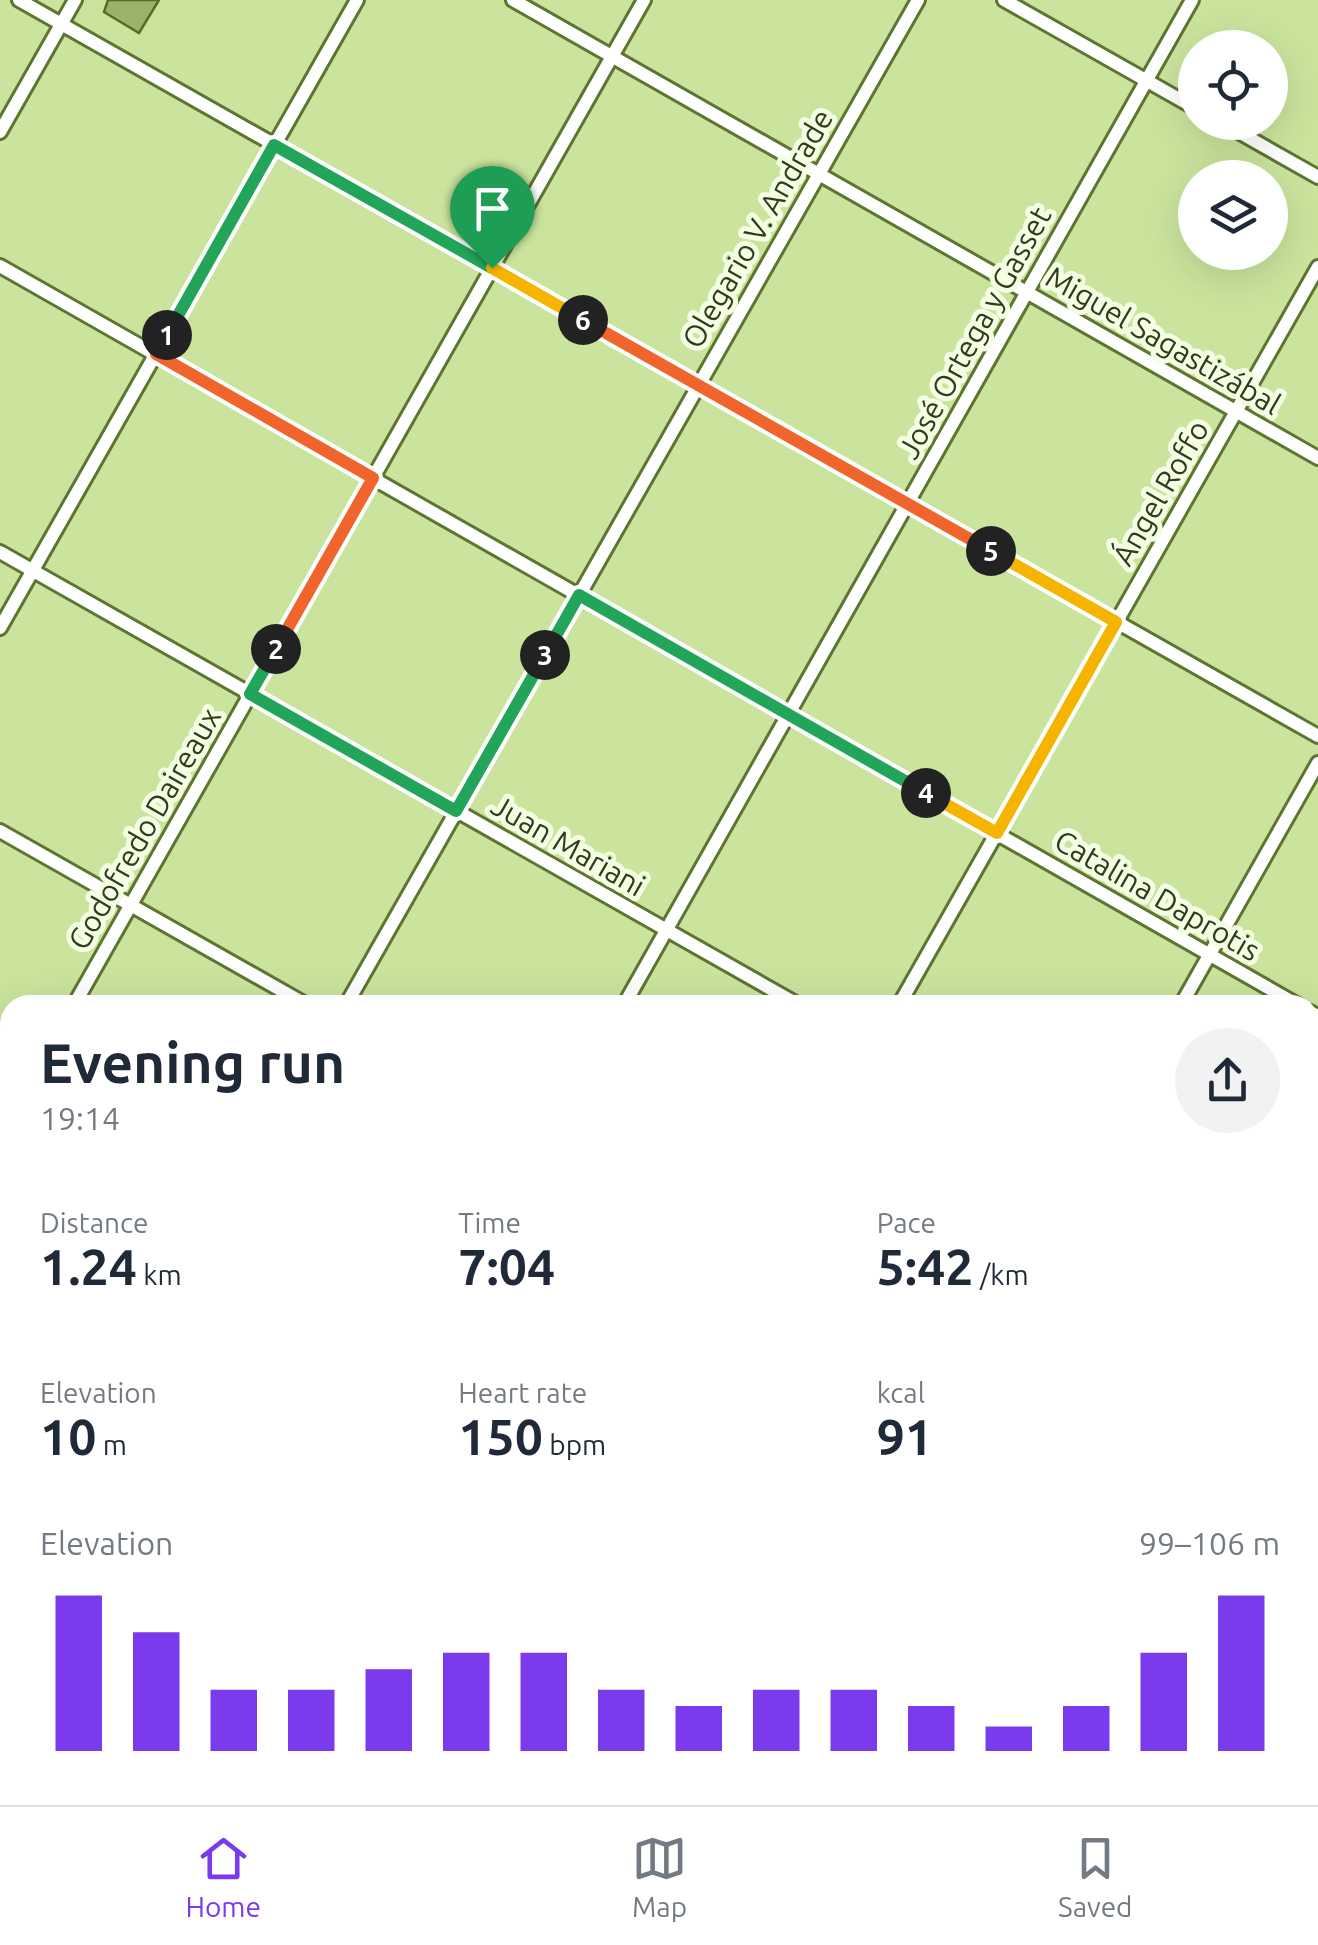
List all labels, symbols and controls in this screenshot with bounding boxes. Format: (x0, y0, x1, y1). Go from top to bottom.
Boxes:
map controls (1178, 30, 1288, 270)
button: locate (1178, 30, 1288, 140)
street label: Olegario V. Andrade (675, 103, 839, 354)
button: layers (1178, 160, 1288, 270)
pin (450, 166, 535, 269)
icon: arrive (465, 181, 520, 236)
street label: José Ortega y Gasset (891, 201, 1058, 464)
street label: Miguel Sagastizábal (1040, 259, 1287, 421)
pin: 6 (558, 295, 608, 345)
text: 6 (575, 304, 591, 335)
pin: 1 (142, 310, 192, 360)
text: 1 (159, 319, 175, 350)
street label: Ángel Roffo (1104, 413, 1215, 571)
pin: 5 (966, 526, 1016, 576)
text: 5 (983, 535, 999, 566)
pin: 2 (251, 624, 301, 674)
pin: 3 (520, 630, 570, 680)
text: 2 (268, 633, 284, 664)
text: 3 (537, 639, 553, 670)
street label: Godofredo Daireaux (61, 702, 227, 955)
pin: 4 (901, 768, 951, 818)
text: 4 (918, 777, 934, 808)
street label: Juan Mariani (486, 788, 651, 903)
street label: Catalina Daprotis (1049, 823, 1266, 968)
button: share (1175, 1028, 1280, 1133)
text: Evening run (40, 1032, 345, 1093)
text: 19:14 (40, 1100, 120, 1136)
text: Distance (40, 1207, 148, 1238)
text: Time (458, 1207, 521, 1238)
text: Pace (877, 1207, 936, 1238)
text: 1.24 (40, 1238, 137, 1294)
text: 7:04 (458, 1238, 555, 1294)
text: 5:42 (877, 1238, 974, 1294)
text: km (137, 1259, 182, 1290)
text: /km (974, 1259, 1029, 1290)
text: Elevation (40, 1377, 157, 1408)
text: Heart rate (458, 1377, 587, 1408)
text: kcal (877, 1377, 925, 1408)
text: 10 (40, 1408, 96, 1464)
text: 150 (458, 1408, 543, 1464)
text: 91 (877, 1408, 933, 1464)
text: m (96, 1429, 127, 1460)
text: bpm (543, 1429, 606, 1460)
text: Elevation (40, 1525, 173, 1561)
text: 99–106 m (1139, 1525, 1280, 1561)
tab: Home (185, 1831, 261, 1922)
tab: Map (632, 1831, 687, 1922)
tab: Saved (1058, 1831, 1133, 1922)

